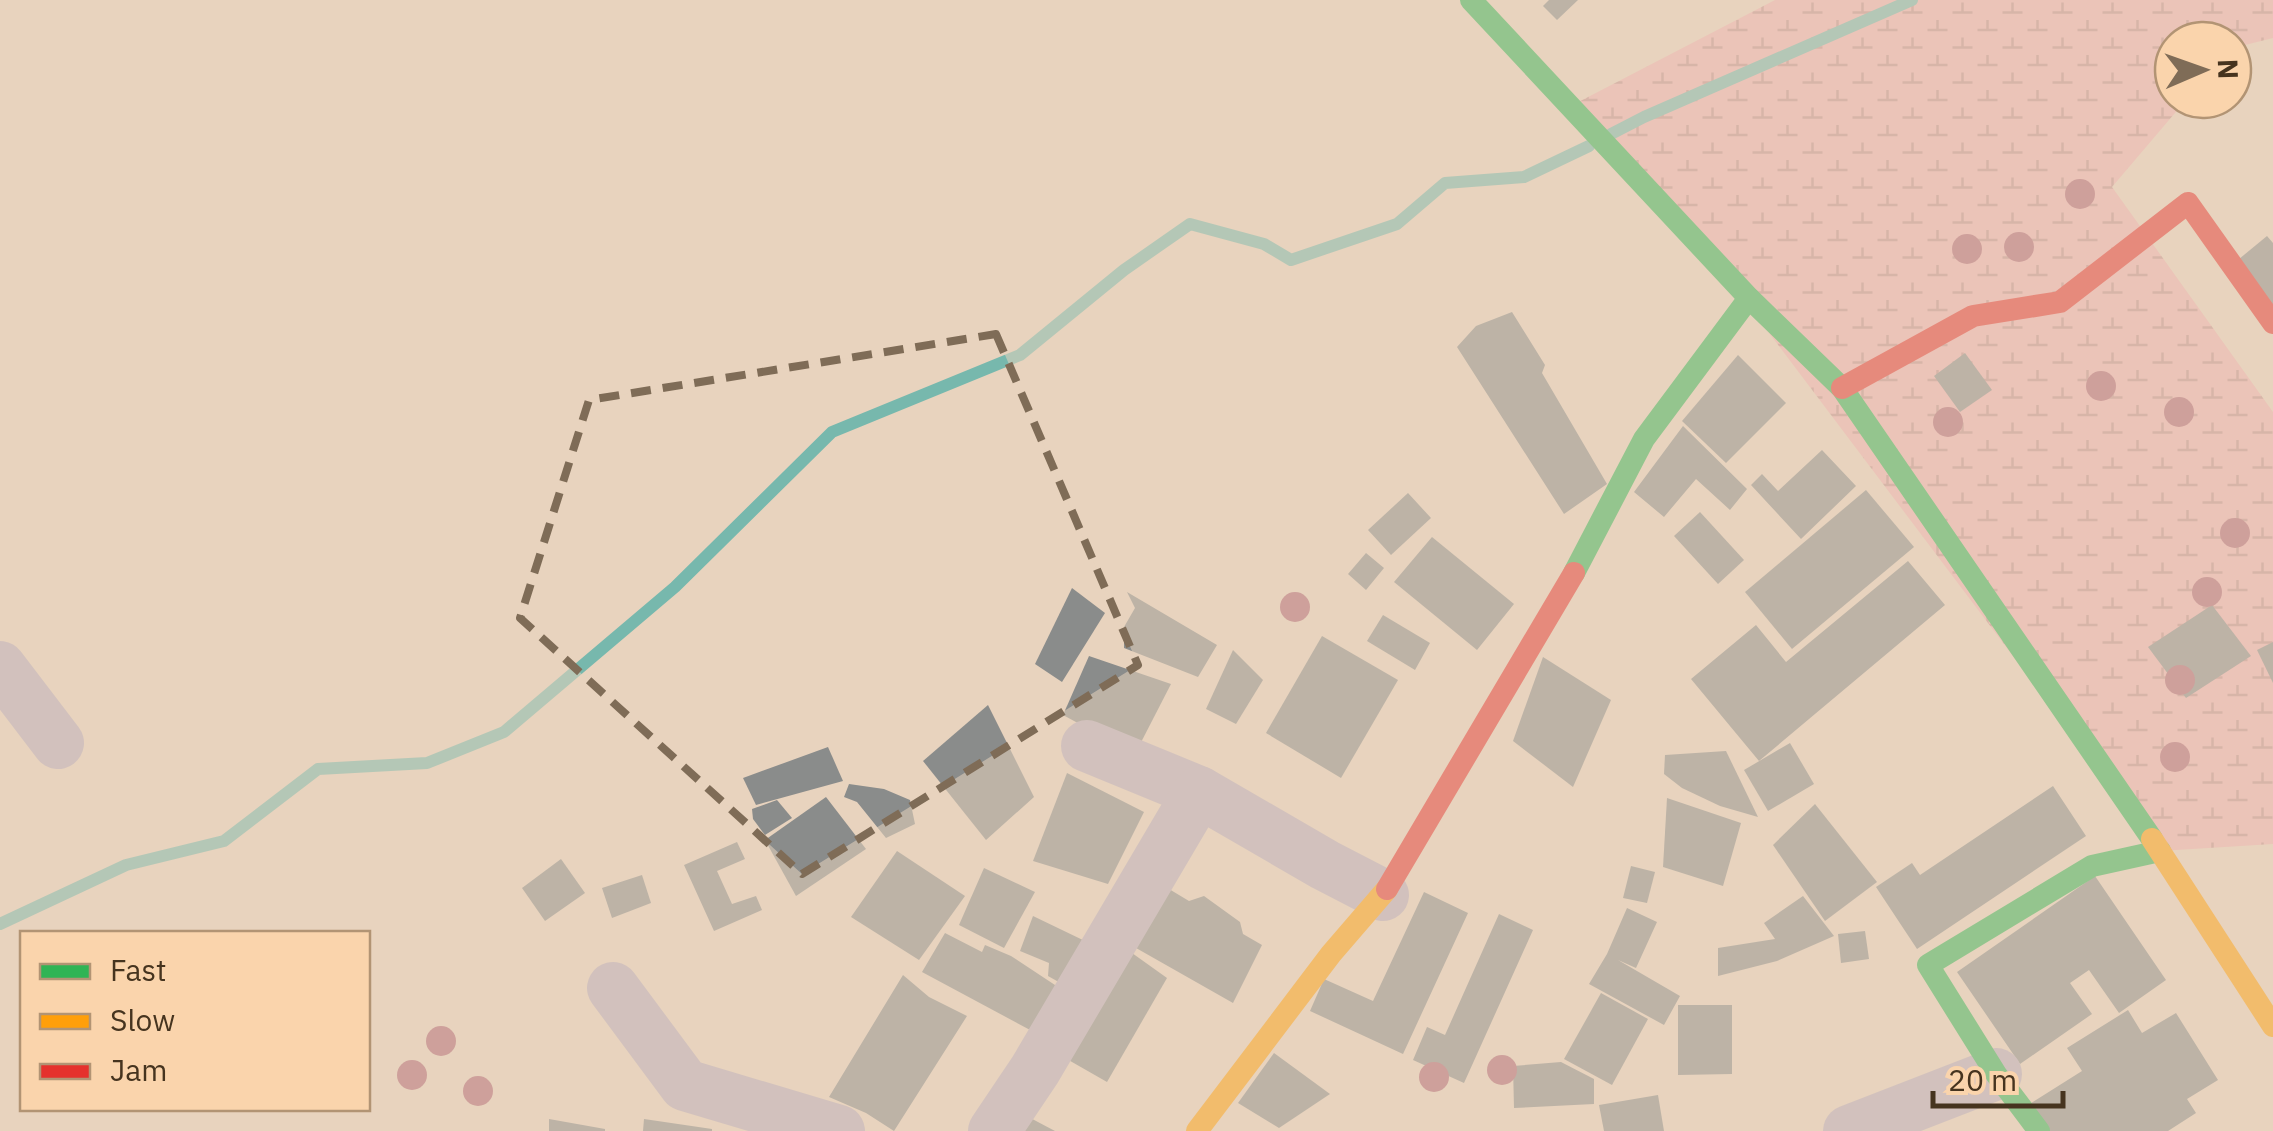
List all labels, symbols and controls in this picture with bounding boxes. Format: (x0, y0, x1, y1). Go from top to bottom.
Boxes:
north arrow (2153, 20, 2253, 120)
text: N (2210, 58, 2247, 80)
legend (20, 931, 370, 1111)
text: Fast (110, 950, 167, 989)
text: Slow (110, 1000, 175, 1039)
scale bar (1933, 1046, 2063, 1108)
text: Jam (110, 1050, 168, 1089)
text: 20 m (1948, 1060, 2017, 1099)

